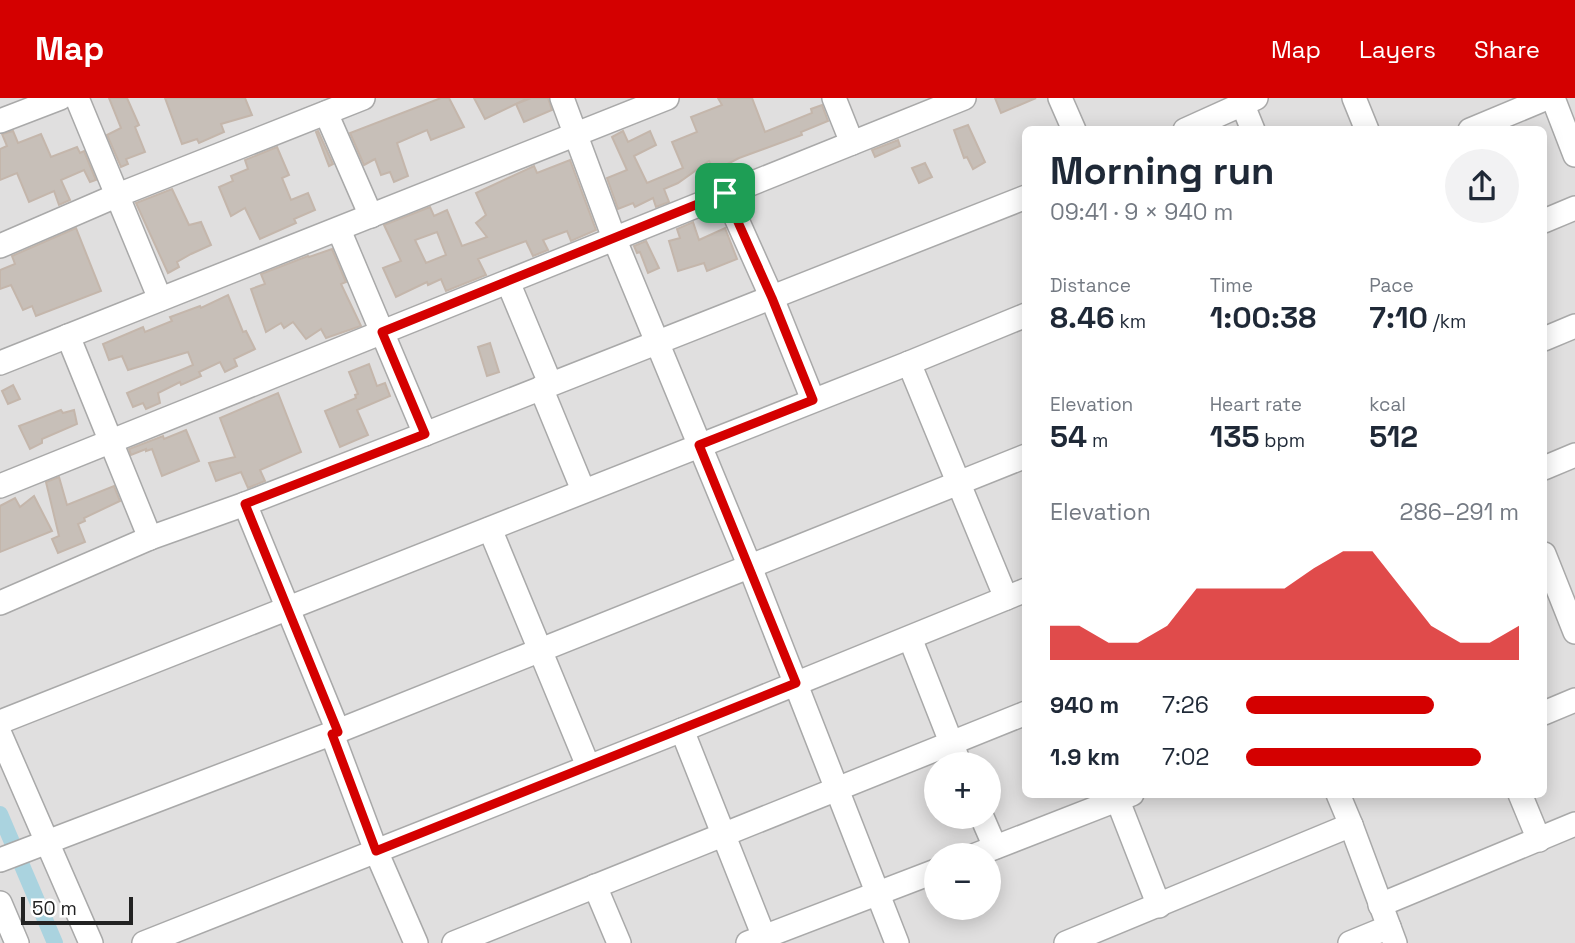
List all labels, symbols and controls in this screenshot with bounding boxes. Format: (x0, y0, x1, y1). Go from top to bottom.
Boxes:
text: Map (35, 28, 104, 70)
text: Map (1271, 34, 1321, 65)
text: Layers (1359, 34, 1436, 65)
text: Share (1474, 34, 1540, 65)
text: Morning run (1050, 147, 1275, 195)
button: share (1445, 149, 1519, 223)
pin (695, 163, 755, 223)
icon: arrive (706, 174, 744, 212)
text: 09:41 · 9 × 940 m (1050, 197, 1233, 227)
text: Distance (1050, 273, 1131, 298)
text: Time (1210, 273, 1253, 298)
text: Pace (1369, 273, 1414, 298)
text: 8.46 (1050, 298, 1115, 337)
text: 1:00:38 (1210, 298, 1316, 337)
text: 7:10 (1369, 298, 1428, 337)
text: km (1115, 309, 1146, 334)
text: /km (1428, 309, 1466, 334)
text: Elevation (1050, 392, 1133, 417)
text: Heart rate (1210, 392, 1302, 417)
text: kcal (1369, 392, 1406, 417)
text: 54 (1050, 417, 1087, 456)
text: 135 (1210, 417, 1259, 456)
text: 512 (1369, 417, 1418, 456)
text: m (1087, 428, 1108, 453)
text: bpm (1259, 428, 1305, 453)
text: Elevation (1050, 497, 1151, 527)
text: 286–291 m (1400, 497, 1519, 527)
text: 940 m (1050, 690, 1119, 720)
text: 7:26 (1162, 690, 1209, 720)
text: 1.9 km (1050, 742, 1120, 772)
text: 7:02 (1162, 742, 1209, 772)
map controls (924, 752, 1001, 920)
button: + (924, 752, 1001, 829)
button: − (924, 843, 1001, 920)
scale bar (21, 894, 133, 926)
text: 50 m (32, 896, 77, 921)

